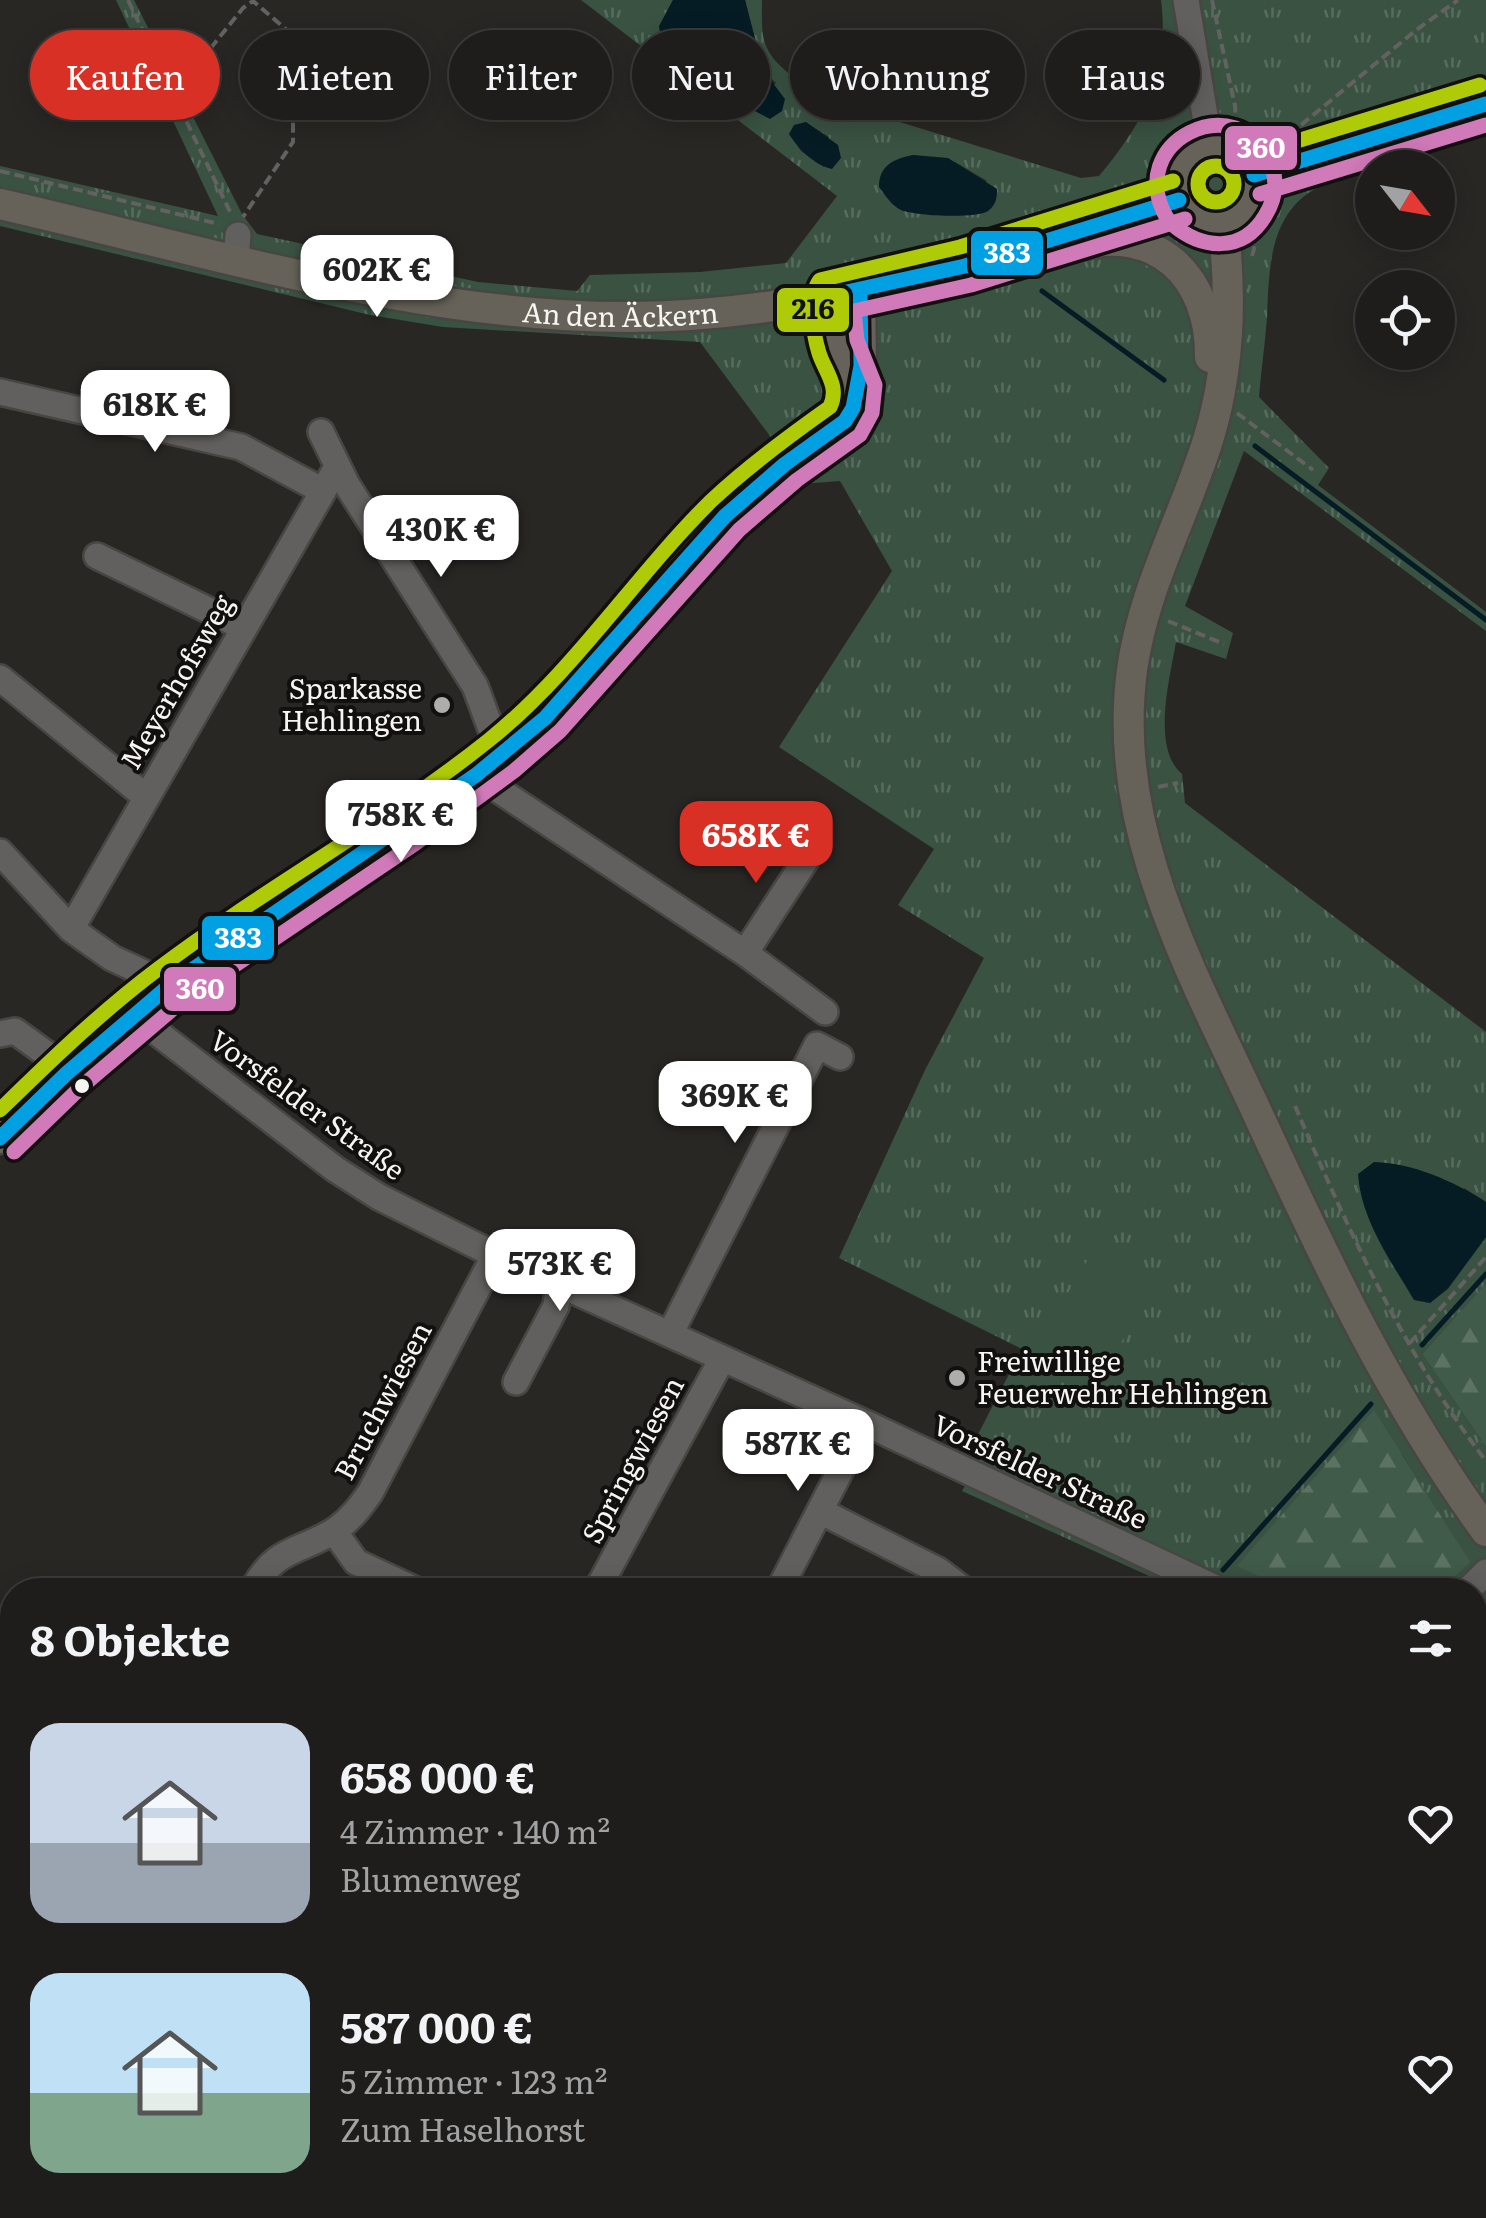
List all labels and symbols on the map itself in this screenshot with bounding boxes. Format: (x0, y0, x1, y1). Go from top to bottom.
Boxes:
line badge: 360 (1223, 124, 1299, 172)
text: 360 (1236, 125, 1286, 167)
north arrow (1355, 150, 1455, 250)
line badge: 383 (969, 229, 1045, 277)
text: 383 (983, 230, 1031, 272)
pin: 602K € (296, 235, 458, 320)
line badge: 216 (775, 286, 851, 334)
text: 216 (792, 286, 834, 328)
street label: An den Äckern (521, 289, 720, 336)
pin: 618K € (74, 370, 236, 455)
pin: 430K € (360, 495, 522, 580)
street label: Meyerhofsweg (108, 585, 243, 776)
place label: Sparkasse Hehlingen (281, 666, 422, 740)
marker: Sparkasse Hehlingen (431, 694, 453, 716)
pin: 758K € (320, 780, 482, 865)
pin: 658K € (675, 801, 837, 886)
line badge: 383 (200, 914, 276, 962)
text: 383 (214, 915, 262, 957)
line badge: 360 (162, 965, 238, 1013)
text: 360 (175, 966, 225, 1008)
street label: Vorsfelder Straße (202, 1018, 415, 1189)
pin: 369K € (654, 1061, 816, 1146)
unlabelled marker (72, 1076, 92, 1096)
pin: 573K € (479, 1229, 641, 1314)
street label: Bruchwiesen (322, 1314, 441, 1487)
place label: Freiwillige Feuerwehr Hehlingen (977, 1339, 1269, 1413)
marker: Freiwillige Feuerwehr Hehlingen (946, 1367, 968, 1389)
street label: Springwiesen (570, 1368, 693, 1550)
street label: Vorsfelder Straße (927, 1402, 1155, 1538)
pin: 587K € (717, 1409, 879, 1494)

